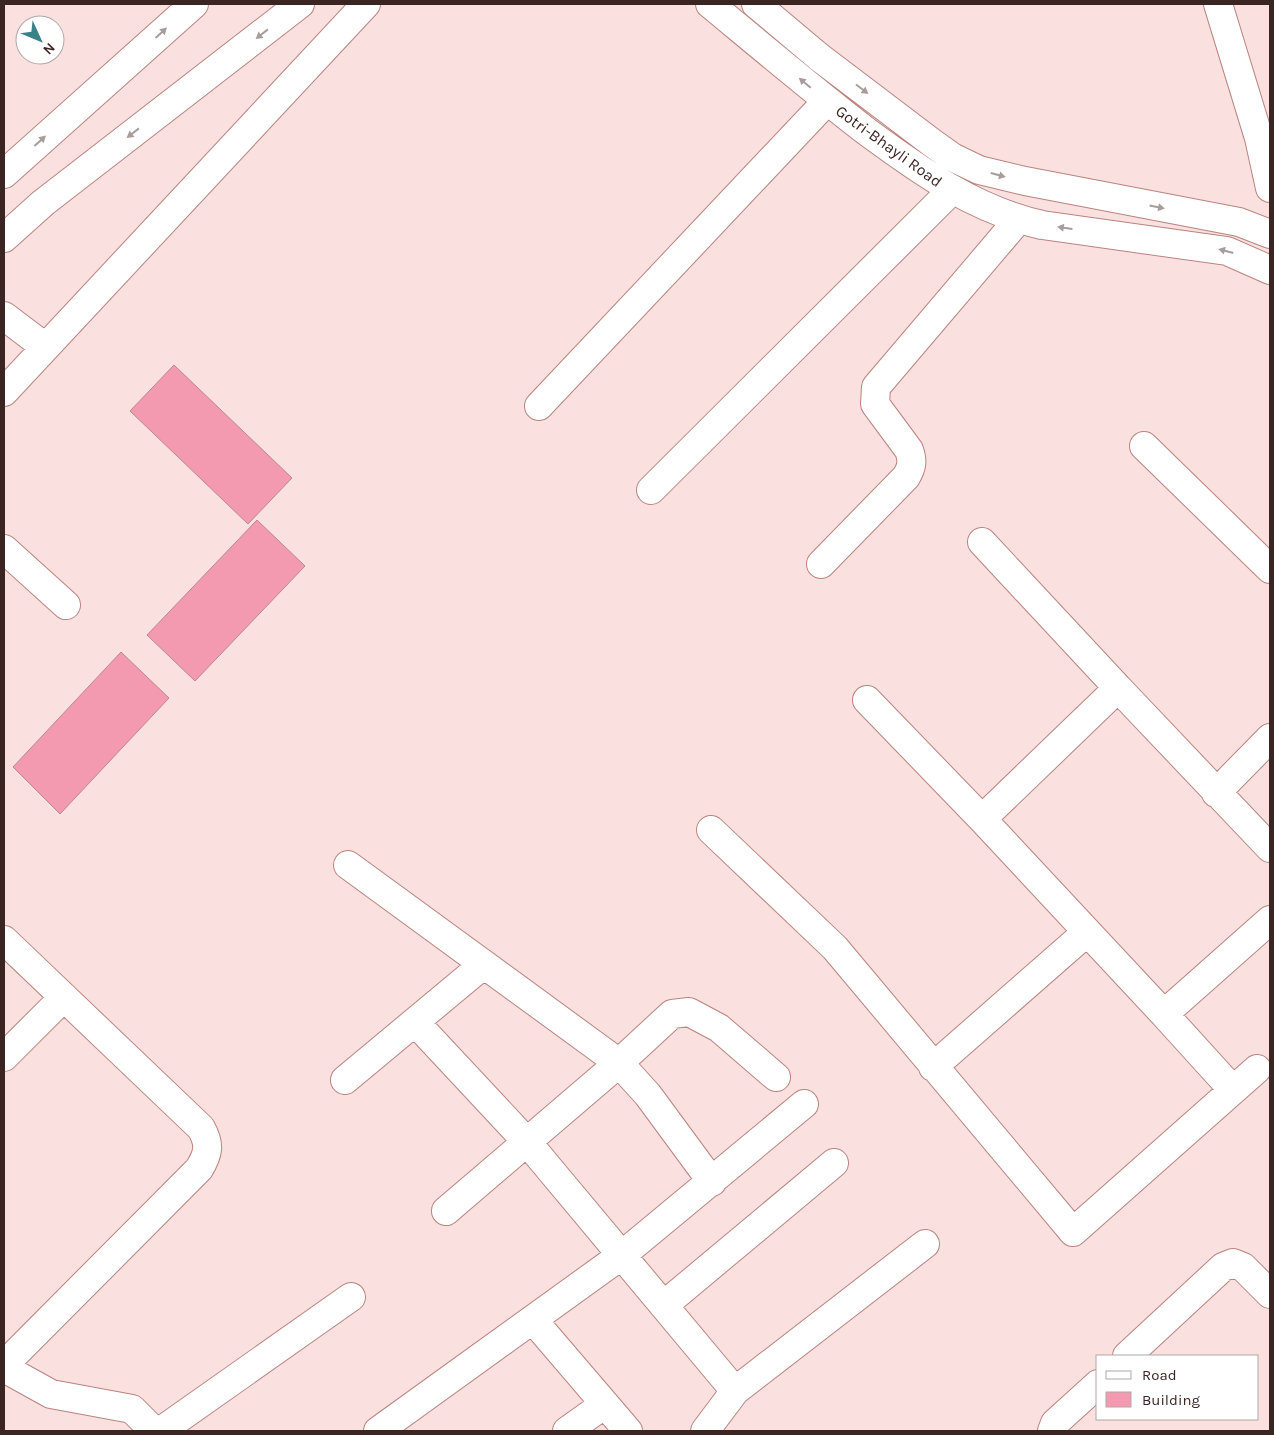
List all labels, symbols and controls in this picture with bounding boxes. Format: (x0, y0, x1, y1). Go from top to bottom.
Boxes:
north arrow (15, 15, 65, 65)
one-way arrow (155, 27, 167, 39)
one-way arrow (256, 28, 269, 39)
text: N (39, 39, 59, 58)
one-way arrow (799, 77, 812, 88)
one-way arrow (855, 84, 868, 95)
street label: Gotri-Bhayli Road (832, 101, 946, 191)
one-way arrow (127, 128, 140, 139)
one-way arrow (34, 136, 47, 147)
one-way arrow (991, 171, 1006, 179)
one-way arrow (1150, 203, 1166, 211)
one-way arrow (1057, 224, 1073, 232)
one-way arrow (1218, 247, 1233, 255)
legend (1096, 1355, 1259, 1420)
text: Road (1142, 1366, 1177, 1384)
text: Building (1142, 1391, 1200, 1409)

